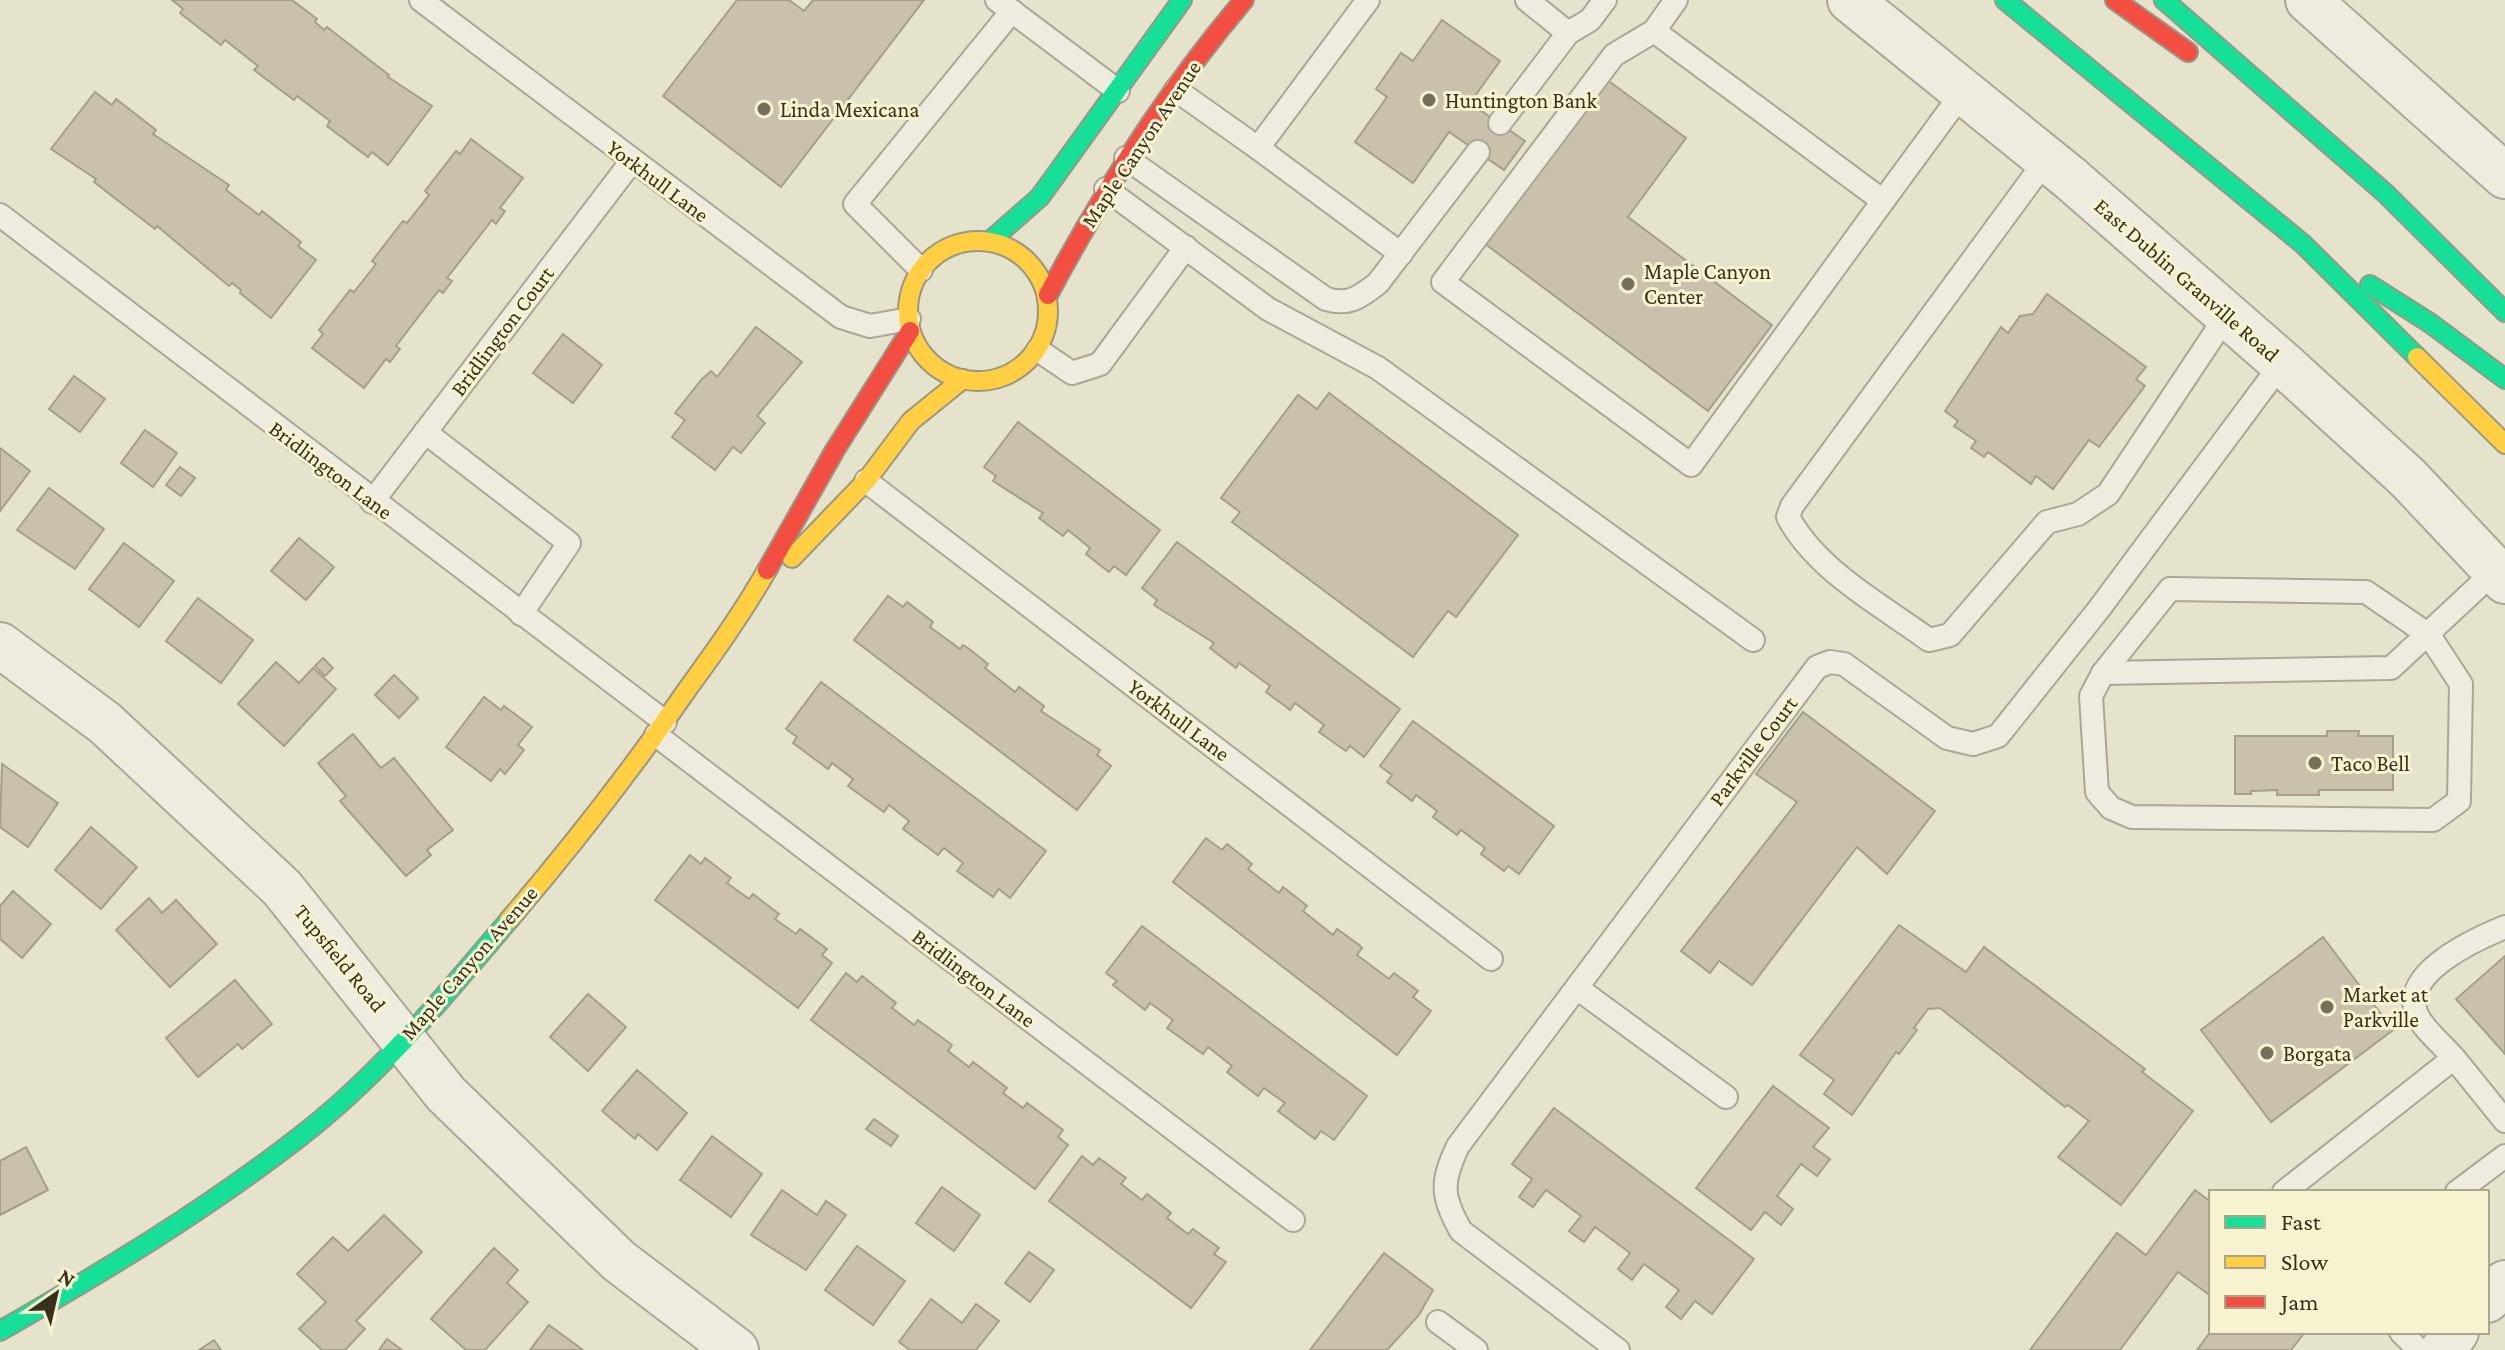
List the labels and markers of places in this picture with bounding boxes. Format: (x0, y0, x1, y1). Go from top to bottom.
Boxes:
place label: Huntington Bank (1445, 88, 1597, 113)
marker: Huntington Bank (1420, 91, 1438, 109)
place label: Linda Mexicana (780, 97, 920, 122)
marker: Linda Mexicana (755, 100, 773, 118)
place label: Maple Canyon Center (1644, 259, 1771, 309)
marker: Maple Canyon Center (1619, 275, 1637, 293)
place label: Taco Bell (2331, 751, 2410, 776)
marker: Taco Bell (2306, 754, 2324, 772)
place label: Market at Parkville (2343, 982, 2429, 1032)
marker: Market at Parkville (2318, 998, 2336, 1016)
place label: Borgata (2283, 1041, 2351, 1066)
marker: Borgata (2258, 1044, 2276, 1062)

